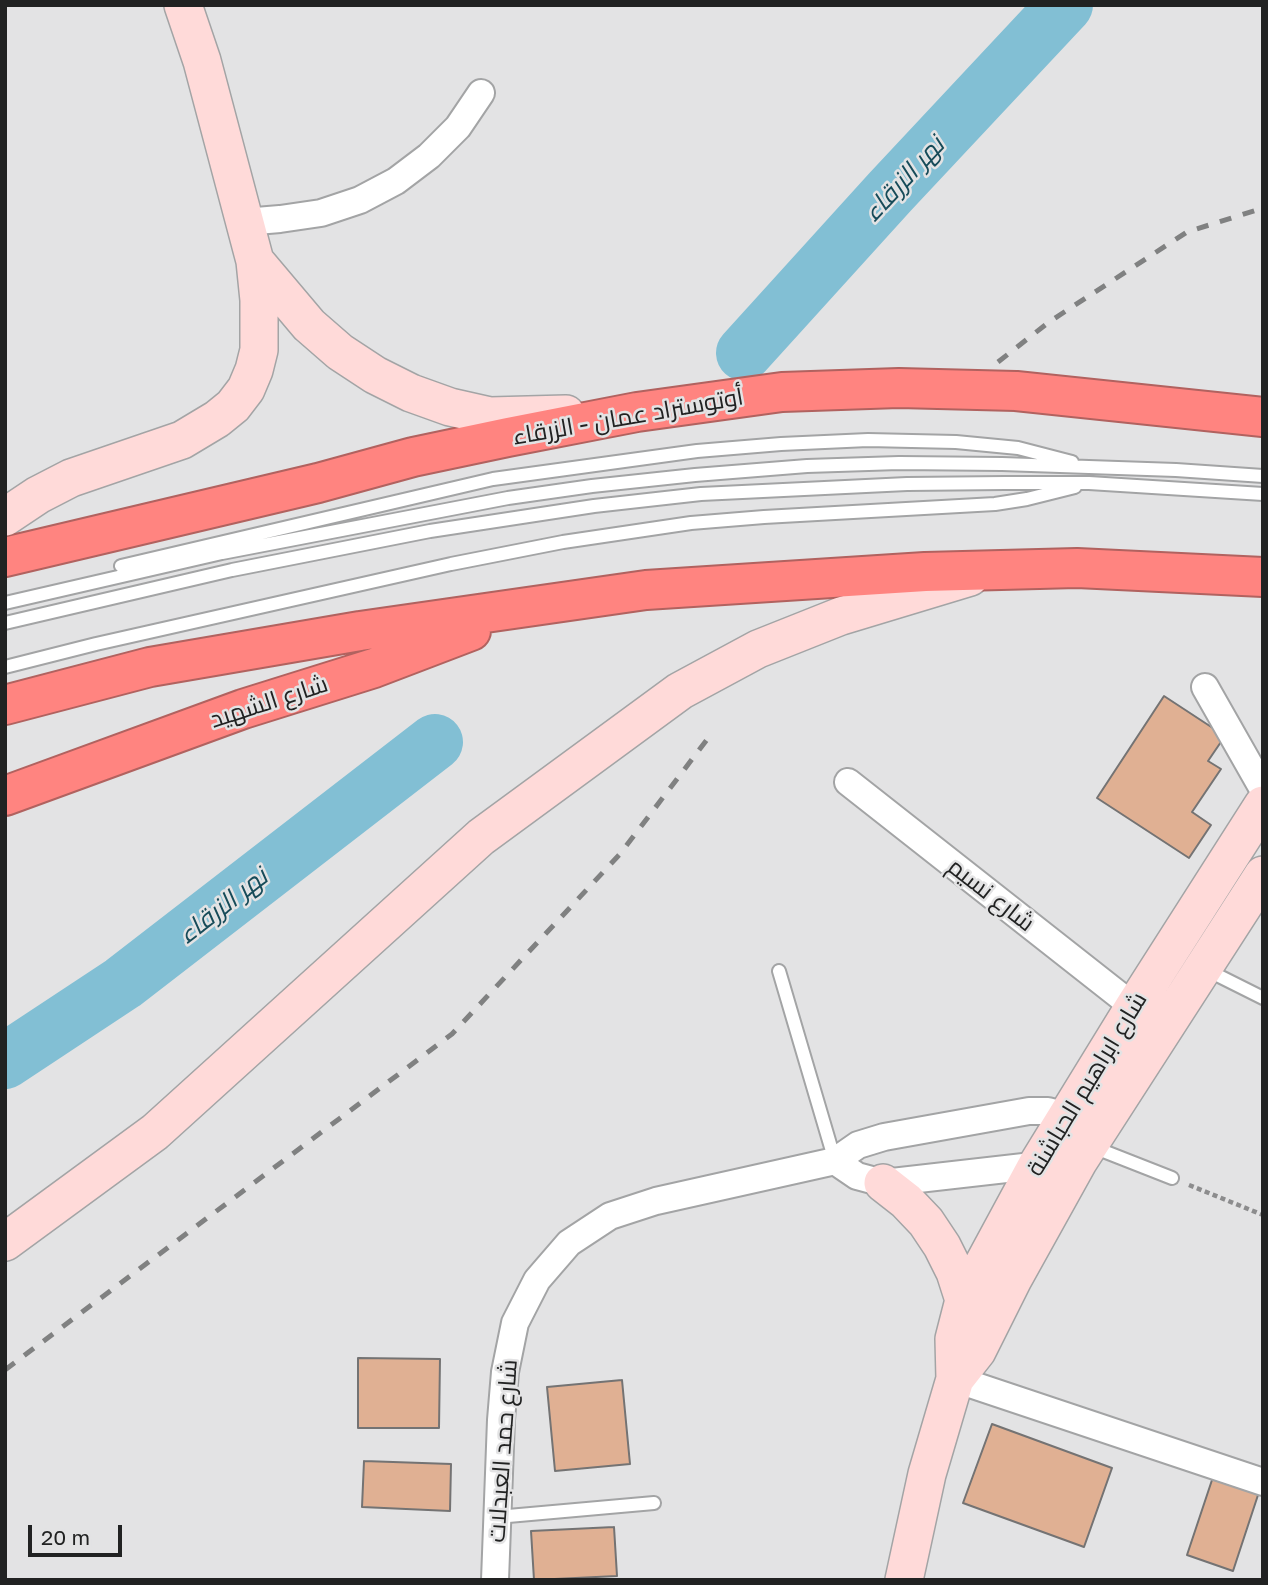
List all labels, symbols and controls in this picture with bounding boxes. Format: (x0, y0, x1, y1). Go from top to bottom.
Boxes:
water label: نهر الزرقاء (857, 130, 951, 228)
street label: أوتوستراد عمان - الزرقاء (510, 383, 746, 451)
street label: شارع الشهيد (207, 669, 331, 735)
street label: شارع نسيم (942, 852, 1040, 938)
water label: نهر الزرقاء (172, 861, 274, 951)
street label: شارع ابراهيم الحباشنة (1021, 987, 1153, 1181)
street label: شارع حمد العبدلات (482, 1358, 524, 1544)
scale bar (32, 1512, 126, 1556)
text: 20 m (41, 1524, 90, 1550)

